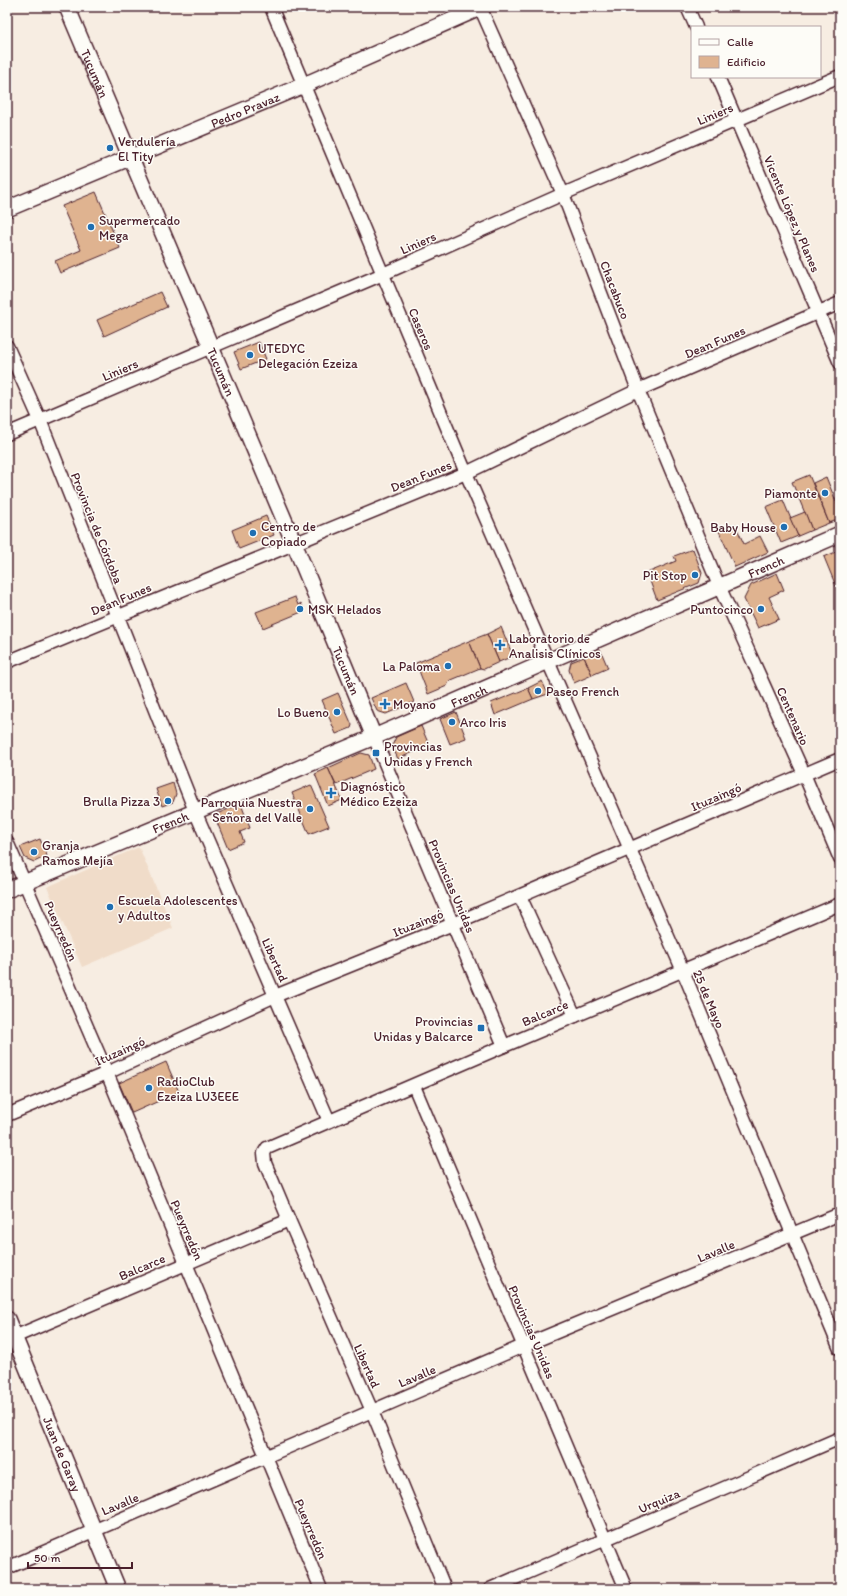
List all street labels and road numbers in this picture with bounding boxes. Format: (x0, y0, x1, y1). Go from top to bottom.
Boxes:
street label: Tucumán (78, 47, 112, 100)
street label: Pedro Pravaz (209, 89, 282, 131)
street label: Liniers (695, 100, 735, 128)
street label: Vicente López y Planes (761, 153, 823, 275)
street label: Liniers (398, 228, 438, 257)
street label: Chacabuco (597, 259, 633, 322)
street label: Caseros (405, 306, 437, 353)
street label: Dean Funes (682, 322, 748, 361)
street label: Tucumán (205, 345, 239, 399)
street label: Liniers (100, 356, 140, 384)
street label: Dean Funes (388, 457, 454, 495)
street label: Provincia de Córdoba (68, 470, 126, 586)
street label: French (745, 552, 786, 581)
street label: Dean Funes (88, 579, 154, 618)
street label: Tucumán (330, 644, 364, 698)
street label: French (448, 681, 489, 710)
street label: Centenario (774, 685, 813, 748)
street label: Ituzaingó (689, 780, 744, 814)
street label: French (150, 808, 191, 836)
street label: Provincias Unidas (426, 837, 478, 935)
street label: Pueyrredón (41, 899, 81, 963)
street label: Ituzaingó (391, 906, 446, 940)
street label: Libertad (259, 936, 291, 984)
street label: 25 de Mayo (690, 967, 728, 1031)
street label: Balcarce (520, 997, 570, 1029)
street label: Ituzaingó (93, 1033, 148, 1069)
street label: Pueyrredón (168, 1198, 206, 1262)
street label: Lavalle (695, 1236, 737, 1266)
street label: Balcarce (117, 1251, 167, 1283)
street label: Provincias Unidas (506, 1283, 558, 1381)
street label: Libertad (351, 1342, 383, 1390)
street label: Lavalle (396, 1361, 438, 1391)
street label: Juan de Garay (40, 1414, 85, 1494)
street label: Urquiza (636, 1485, 682, 1516)
street label: Lavalle (99, 1489, 141, 1519)
street label: Pueyrredón (292, 1497, 330, 1561)

